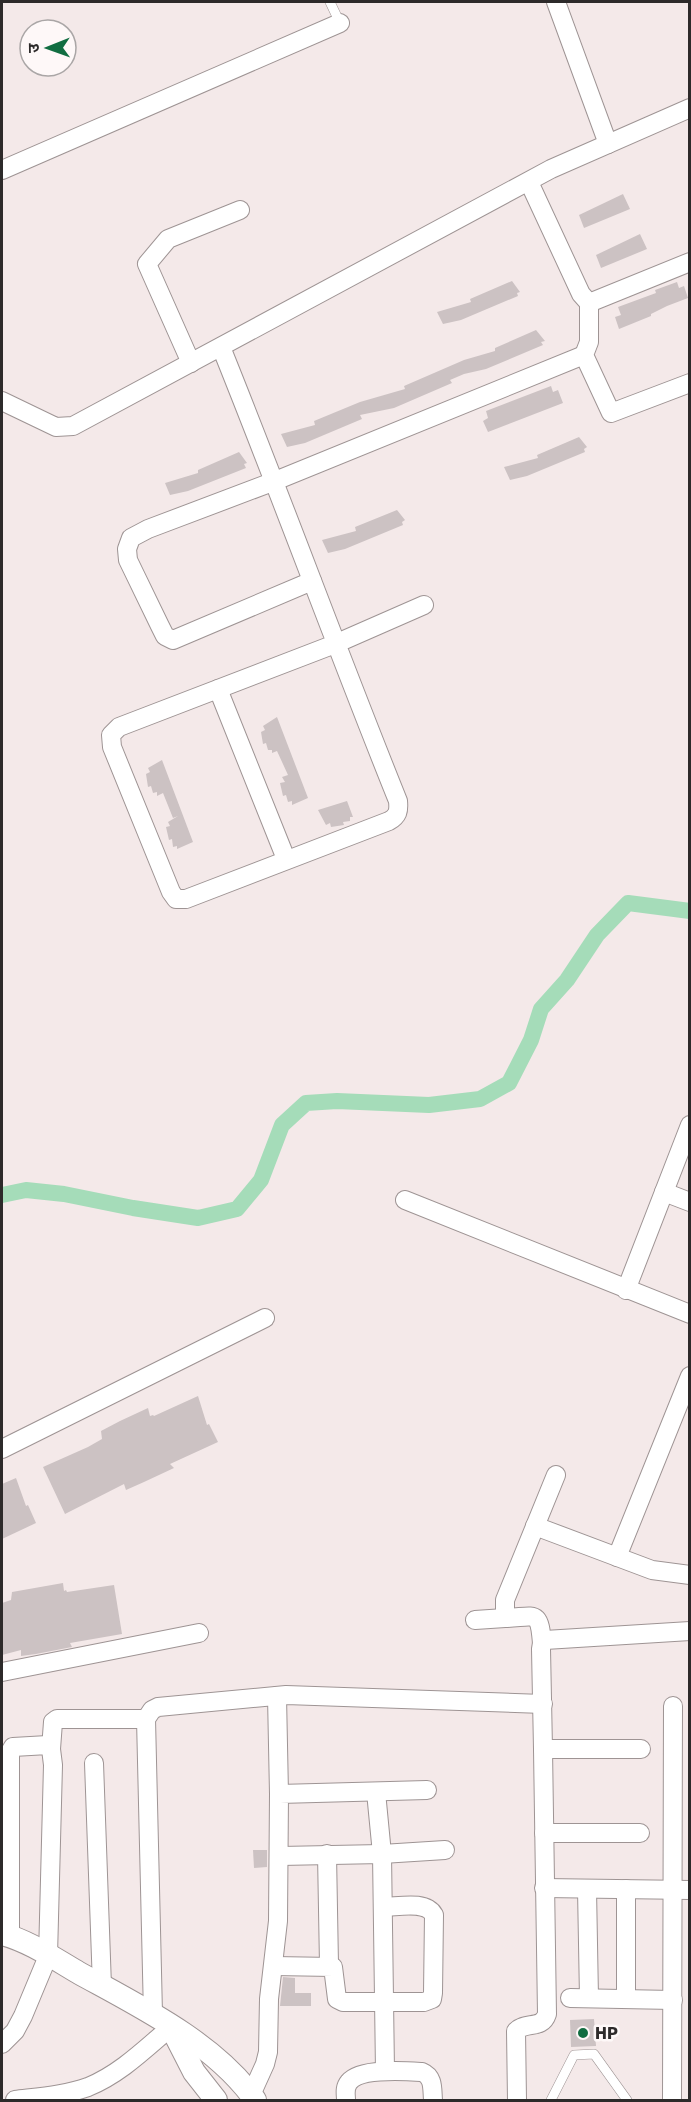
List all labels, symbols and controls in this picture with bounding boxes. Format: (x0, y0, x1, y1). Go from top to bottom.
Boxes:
north arrow (18, 18, 78, 78)
text: उ (24, 43, 43, 53)
place label: HP (595, 2024, 618, 2043)
marker: HP (576, 2026, 590, 2040)

